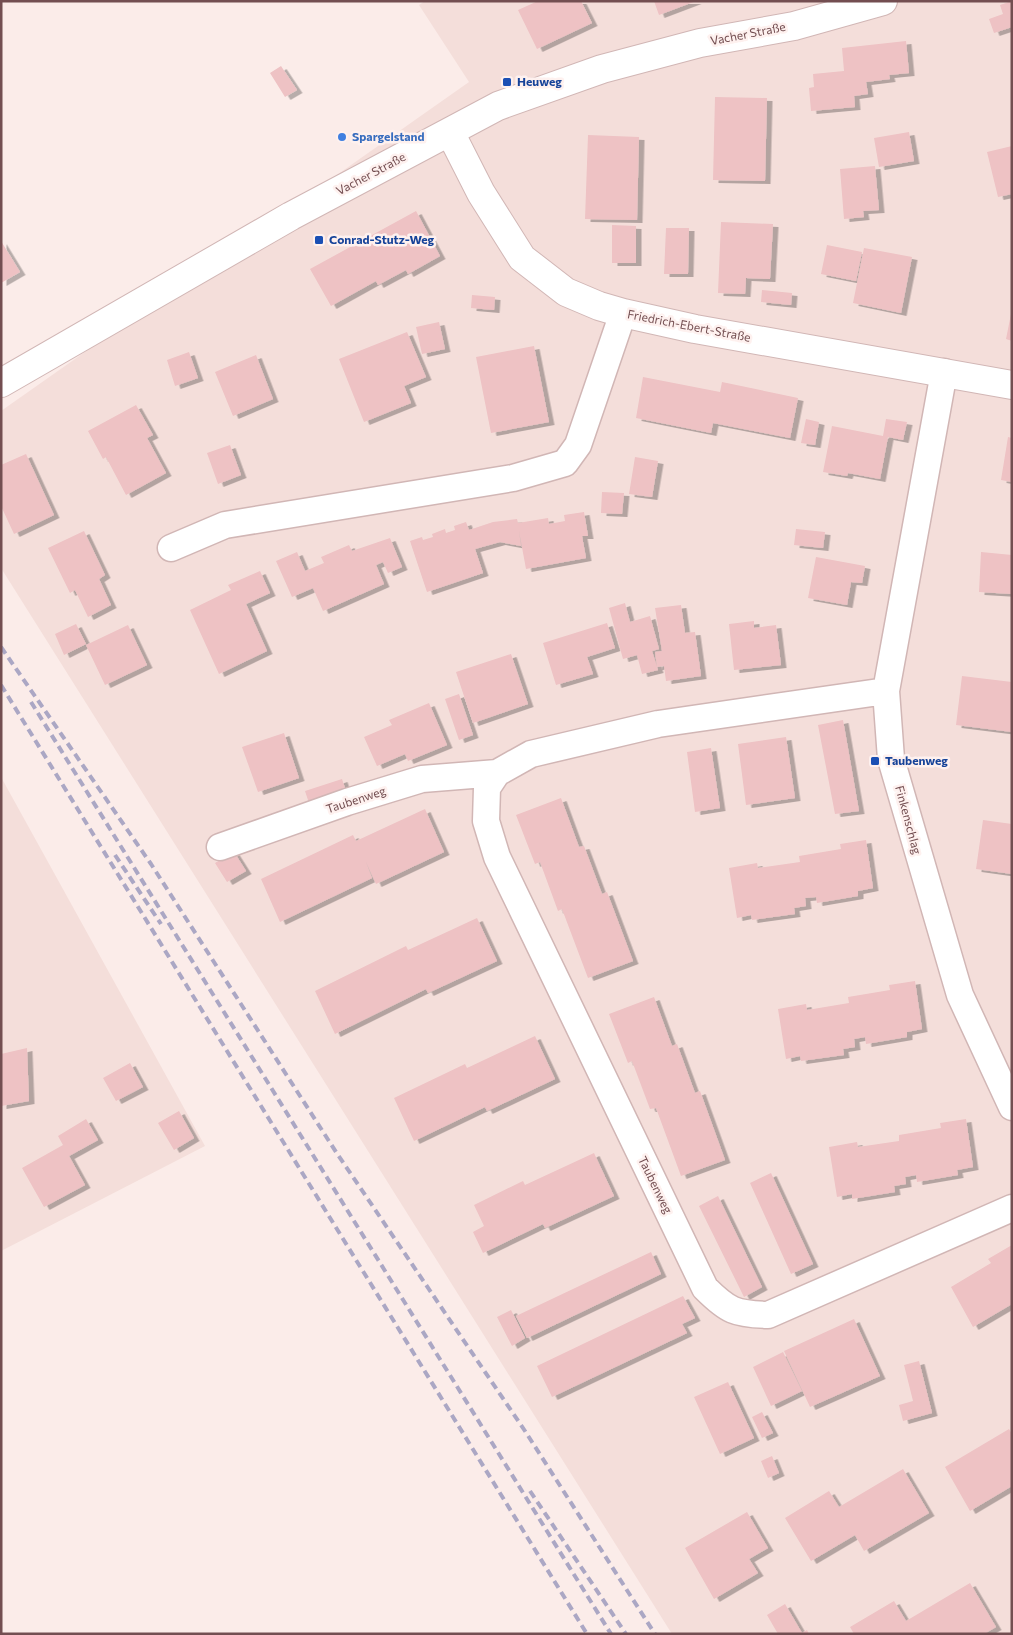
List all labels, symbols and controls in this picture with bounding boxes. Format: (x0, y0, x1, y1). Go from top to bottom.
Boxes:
street label: Vacher Straße (709, 19, 787, 47)
place label: Heuweg (517, 74, 562, 88)
marker: Heuweg (501, 76, 513, 88)
place label: Spargelstand (352, 129, 425, 143)
marker: Spargelstand (336, 131, 348, 143)
street label: Vacher Straße (333, 149, 408, 197)
place label: Conrad-Stutz-Weg (329, 232, 435, 246)
marker: Conrad-Stutz-Weg (313, 234, 325, 246)
street label: Friedrich-Ebert-Straße (626, 306, 752, 344)
place label: Taubenweg (885, 753, 948, 767)
marker: Taubenweg (869, 755, 881, 767)
street label: Taubenweg (324, 783, 388, 815)
street label: Finkenschlag (893, 784, 925, 856)
street label: Taubenweg (636, 1154, 676, 1216)

